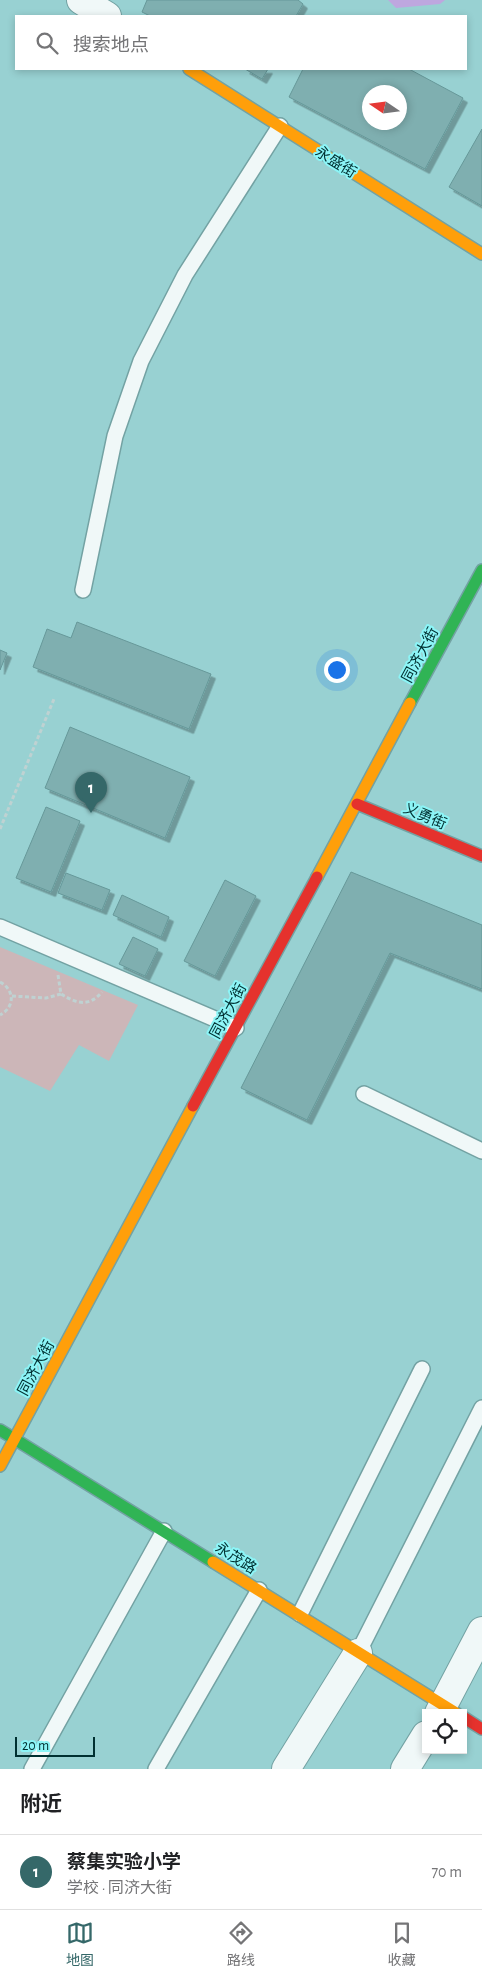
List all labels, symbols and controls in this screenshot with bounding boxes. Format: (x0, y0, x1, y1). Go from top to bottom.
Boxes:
search box (15, 15, 467, 70)
icon: search (33, 29, 61, 57)
text: 搜索地点 (73, 36, 149, 55)
north arrow (362, 85, 407, 130)
street label: 永盛街 (313, 142, 360, 181)
street label: 同济大街 (399, 625, 441, 685)
your location (324, 657, 350, 683)
pin: 1 (75, 772, 107, 813)
street label: 义勇街 (401, 800, 449, 832)
street label: 同济大街 (207, 981, 249, 1041)
street label: 同济大街 (15, 1338, 57, 1398)
street label: 永茂路 (213, 1539, 259, 1577)
map controls (422, 1709, 467, 1754)
button: locate (422, 1709, 467, 1754)
scale bar (15, 1734, 95, 1757)
text: 20 m (22, 1739, 49, 1753)
text: 附近 (20, 1794, 62, 1815)
text: 蔡集实验小学 (67, 1853, 181, 1872)
text: 1 (33, 1864, 39, 1880)
text: 70 m (431, 1864, 462, 1880)
text: 学校 · 同济大街 (67, 1880, 172, 1896)
tab: 地图 (66, 1919, 94, 1970)
tab: 路线 (227, 1919, 255, 1970)
tab: 收藏 (388, 1919, 416, 1970)

